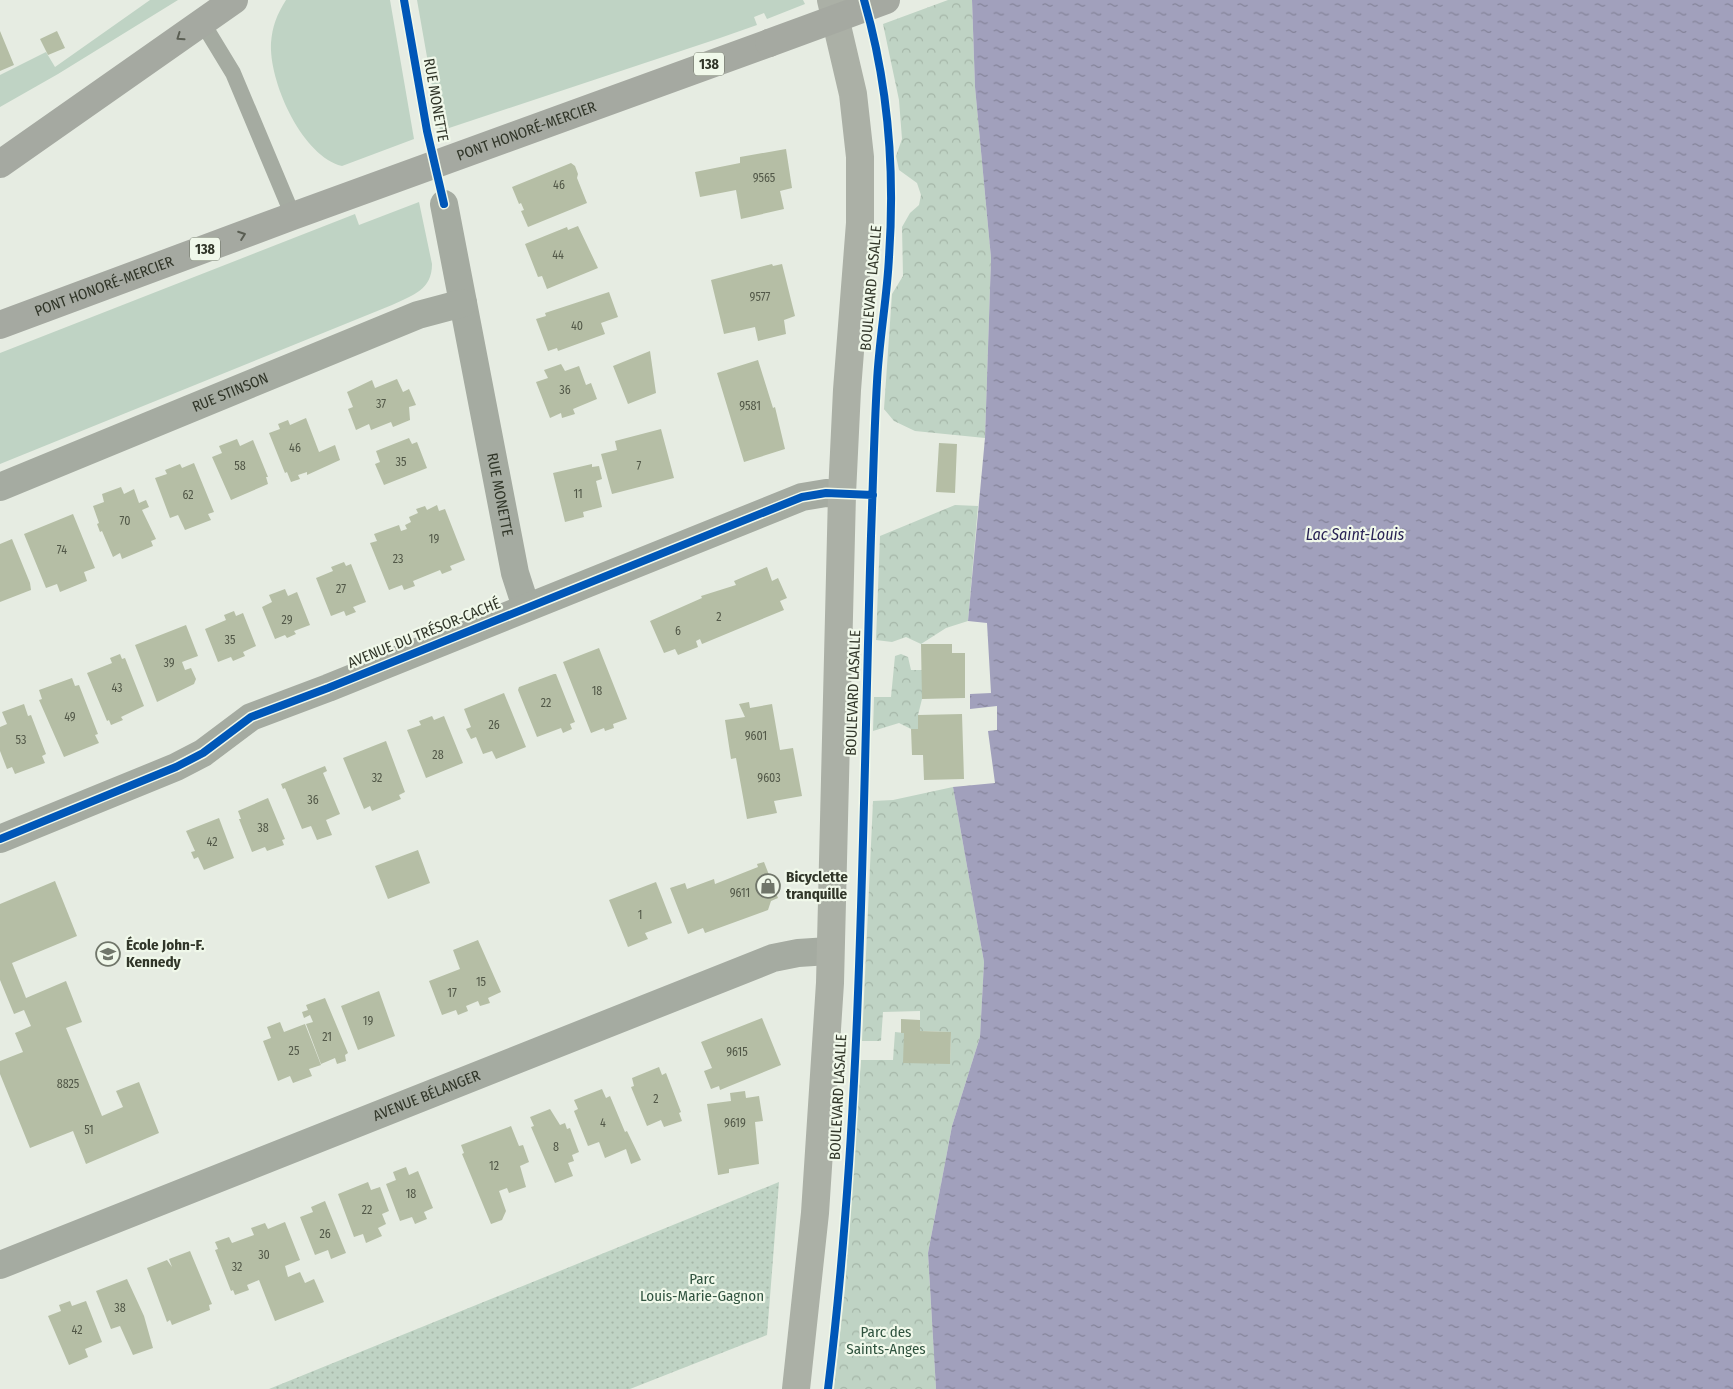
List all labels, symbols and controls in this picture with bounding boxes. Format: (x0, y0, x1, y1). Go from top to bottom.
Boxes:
one-way arrow (176, 31, 185, 40)
road number: 138 (694, 52, 724, 76)
street label: RUE MONETTE (420, 57, 452, 143)
street label: PONT HONORÉ-MERCIER (454, 98, 599, 165)
house number: 9565 (753, 171, 776, 185)
house number: 46 (553, 178, 565, 192)
street label: BOULEVARD LASALLE (857, 224, 885, 352)
one-way arrow (238, 231, 246, 241)
road number: 138 (190, 238, 220, 260)
house number: 44 (552, 248, 564, 262)
street label: PONT HONORÉ-MERCIER (32, 252, 176, 320)
house number: 9577 (750, 290, 771, 304)
house number: 40 (571, 319, 583, 333)
street label: RUE STINSON (190, 369, 271, 416)
house number: 36 (559, 383, 571, 397)
house number: 37 (376, 397, 386, 411)
house number: 9581 (739, 399, 761, 413)
house number: 46 (289, 441, 301, 455)
street label: RUE MONETTE (483, 451, 517, 538)
house number: 35 (396, 455, 407, 469)
house number: 58 (234, 459, 246, 473)
house number: 7 (637, 459, 642, 473)
house number: 11 (573, 487, 583, 501)
house number: 62 (182, 488, 194, 502)
house number: 70 (120, 514, 130, 528)
water label: Lac Saint-Louis (1306, 525, 1405, 544)
house number: 19 (429, 532, 439, 546)
house number: 74 (57, 543, 67, 557)
house number: 23 (393, 552, 403, 566)
house number: 27 (336, 582, 346, 596)
street label: AVENUE DU TRÉSOR-CACHÉ (345, 594, 503, 672)
house number: 2 (716, 610, 722, 624)
house number: 29 (281, 613, 293, 627)
house number: 6 (675, 624, 681, 638)
street label: BOULEVARD LASALLE (842, 630, 864, 756)
house number: 35 (225, 633, 236, 647)
house number: 39 (163, 656, 175, 670)
house number: 43 (111, 681, 123, 695)
house number: 18 (592, 684, 602, 698)
house number: 22 (541, 696, 551, 710)
house number: 49 (64, 710, 76, 724)
house number: 26 (488, 718, 500, 732)
house number: 9601 (745, 729, 767, 743)
house number: 53 (16, 733, 26, 747)
house number: 28 (432, 748, 444, 762)
house number: 32 (372, 771, 382, 785)
house number: 9603 (757, 771, 781, 785)
house number: 36 (307, 793, 319, 807)
house number: 38 (257, 821, 269, 835)
house number: 42 (207, 835, 217, 849)
place label: Bicyclette tranquille (786, 868, 848, 903)
shop icon: Bicyclette tranquille (755, 873, 781, 899)
house number: 9611 (730, 886, 750, 900)
house number: 1 (638, 908, 642, 922)
place label: École John-F. Kennedy (126, 936, 205, 971)
school or university icon: École John-F. Kennedy (95, 941, 121, 967)
house number: 15 (476, 975, 487, 989)
house number: 17 (447, 986, 457, 1000)
house number: 19 (363, 1014, 373, 1028)
house number: 21 (322, 1030, 332, 1044)
street label: BOULEVARD LASALLE (826, 1034, 850, 1160)
house number: 25 (289, 1044, 300, 1058)
house number: 9615 (726, 1045, 748, 1059)
street label: AVENUE BÉLANGER (370, 1066, 483, 1125)
house number: 8825 (57, 1077, 80, 1091)
house number: 2 (653, 1092, 659, 1106)
house number: 4 (600, 1116, 606, 1130)
house number: 9619 (724, 1116, 746, 1130)
house number: 51 (84, 1123, 94, 1137)
house number: 8 (553, 1140, 559, 1154)
house number: 12 (489, 1159, 499, 1173)
house number: 18 (406, 1187, 416, 1201)
house number: 22 (362, 1203, 372, 1217)
house number: 26 (319, 1227, 331, 1241)
house number: 30 (258, 1248, 270, 1262)
house number: 32 (232, 1260, 242, 1274)
park label: Parc Louis-Marie-Gagnon (640, 1270, 764, 1305)
house number: 38 (114, 1301, 126, 1315)
house number: 42 (72, 1323, 82, 1337)
park label: Parc des Saints-Anges (846, 1323, 926, 1358)

